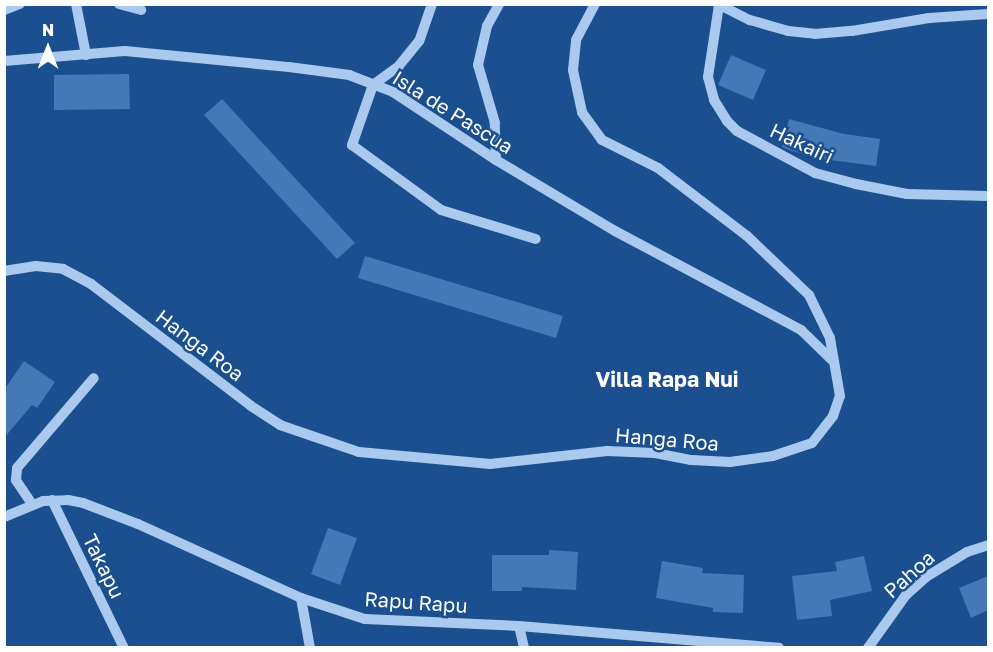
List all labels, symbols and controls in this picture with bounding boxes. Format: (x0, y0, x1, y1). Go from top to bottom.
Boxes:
north arrow (18, 18, 78, 78)
text: N (42, 20, 54, 40)
street label: Isla de Pascua (388, 65, 518, 159)
street label: Hakairi (766, 118, 838, 168)
street label: Hanga Roa (151, 304, 249, 386)
district label: Villa Rapa Nui (595, 366, 739, 392)
street label: Hanga Roa (614, 423, 720, 455)
street label: Takapu (78, 530, 130, 602)
street label: Pahoa (879, 545, 939, 603)
street label: Rapu Rapu (364, 586, 468, 618)

